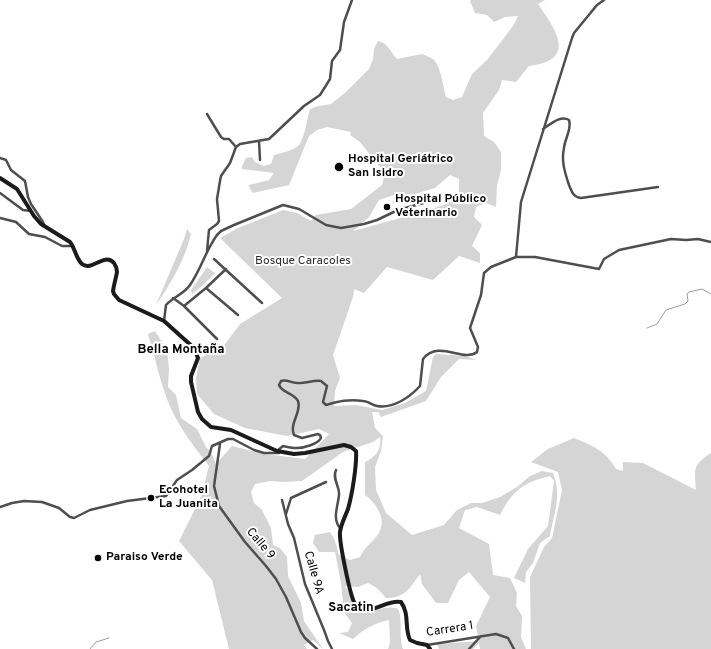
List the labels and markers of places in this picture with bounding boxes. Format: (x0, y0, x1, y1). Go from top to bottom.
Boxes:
place label: Hospital Geriátrico San Isidro (348, 153, 453, 181)
marker: Hospital Geriátrico San Isidro (333, 161, 345, 173)
place label: Hospital Público Veterinario (395, 193, 486, 221)
marker: Hospital Público Veterinario (382, 202, 392, 212)
place label: Ecohotel La Juanita (159, 484, 218, 512)
marker: Ecohotel La Juanita (146, 493, 156, 503)
place label: Paraiso Verde (106, 551, 183, 565)
marker: Paraiso Verde (93, 553, 103, 563)

